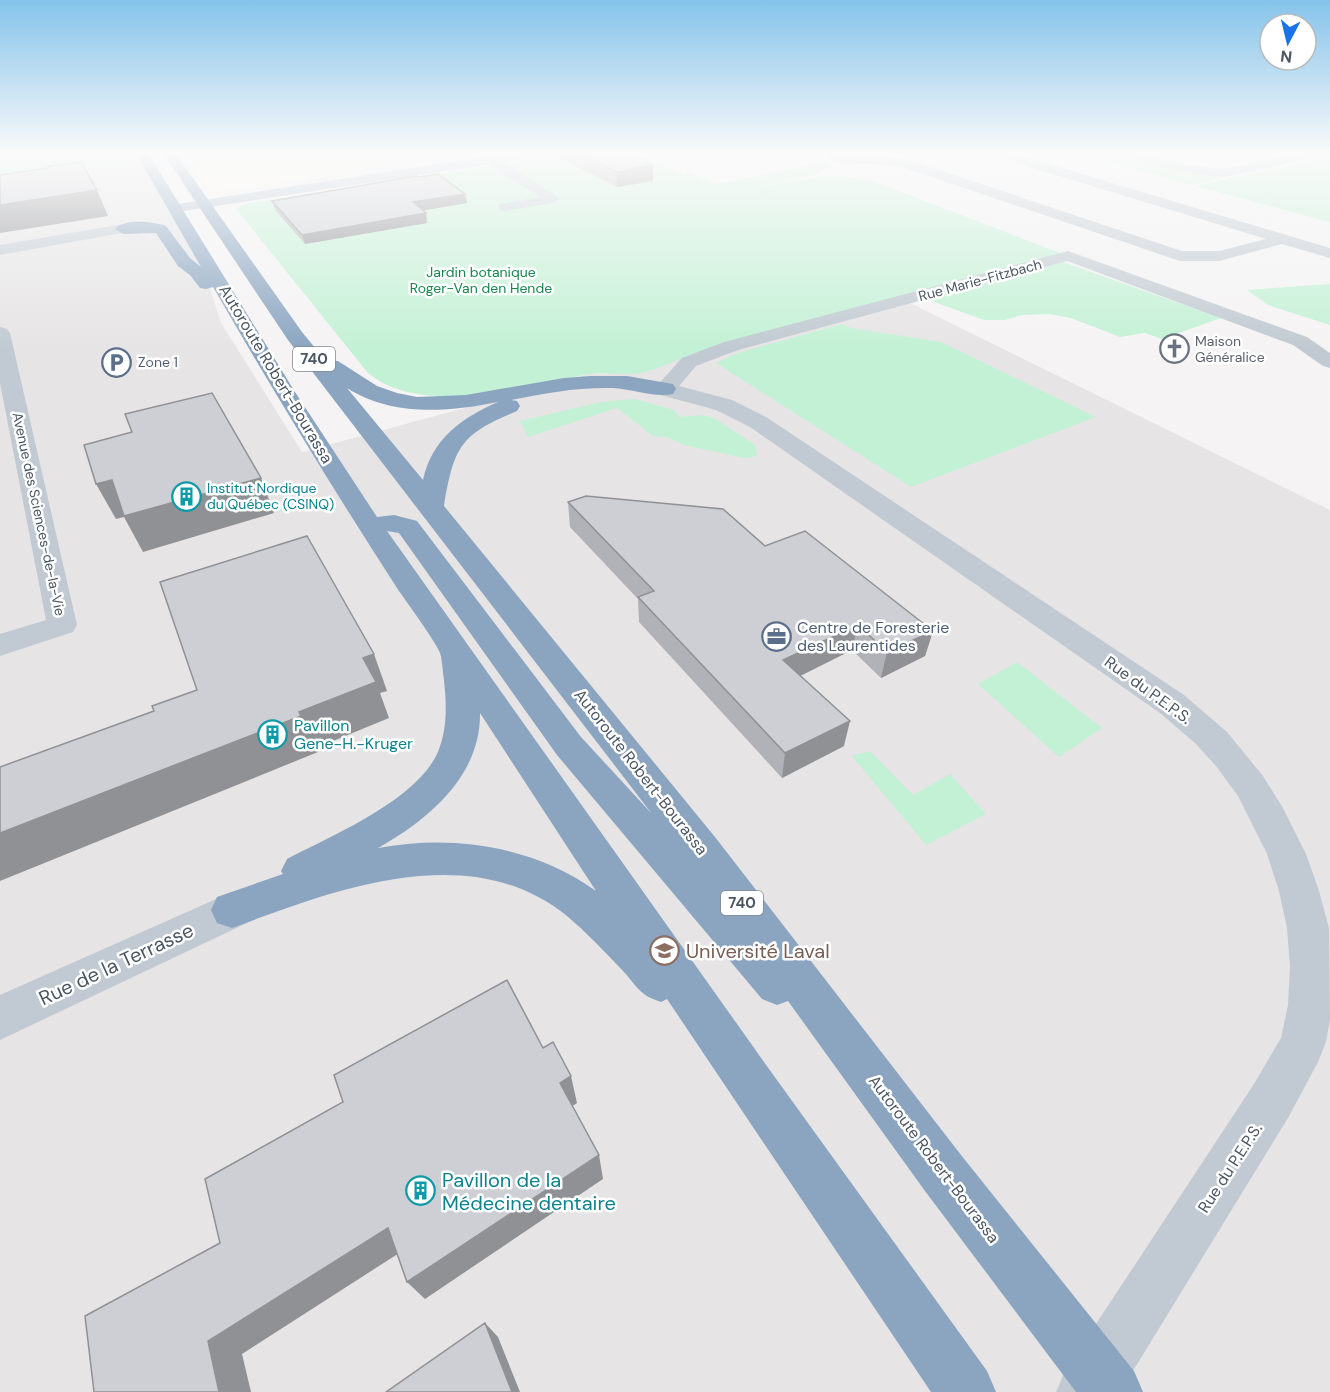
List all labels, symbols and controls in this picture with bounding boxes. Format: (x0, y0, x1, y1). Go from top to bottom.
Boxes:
north arrow (1258, 12, 1318, 72)
text: N (1279, 45, 1293, 68)
street label: Rue Marie-Fitzbach (916, 255, 1044, 305)
park label: Jardin botanique Roger-Van den Hende (410, 263, 552, 297)
street label: Autoroute Robert-Bourassa (214, 281, 338, 467)
place label: Maison Généralice (1195, 332, 1265, 366)
church icon: Maison Généralice (1158, 333, 1190, 365)
parking icon: Zone 1 (101, 346, 133, 378)
road number: 740 (293, 347, 335, 371)
place label: Zone 1 (138, 353, 178, 371)
street label: Avenue des Sciences-de-la-Vie (9, 411, 69, 617)
place label: Institut Nordique du Québec (CSINQ) (207, 479, 334, 513)
building icon: Institut Nordique du Québec (CSINQ) (170, 480, 202, 512)
place label: Centre de Foresterie des Laurentides (797, 617, 949, 656)
office icon: Centre de Foresterie des Laurentides (760, 620, 792, 652)
street label: Rue du P.E.P.S. (1100, 651, 1196, 729)
street label: Autoroute Robert-Bourassa (570, 685, 712, 859)
place label: Pavillon Gene-H.-Kruger (294, 715, 413, 754)
building icon: Pavillon Gene-H.-Kruger (257, 718, 289, 750)
road number: 740 (721, 891, 763, 915)
street label: Rue de la Terrasse (34, 917, 198, 1011)
school or university icon: Université Laval (649, 935, 681, 967)
place label: Université Laval (686, 938, 830, 964)
street label: Autoroute Robert-Bourassa (864, 1071, 1004, 1247)
street label: Rue du P.E.P.S. (1193, 1119, 1267, 1217)
place label: Pavillon de la Médecine dentaire (442, 1167, 616, 1216)
building icon: Pavillon de la Médecine dentaire (405, 1175, 437, 1207)

